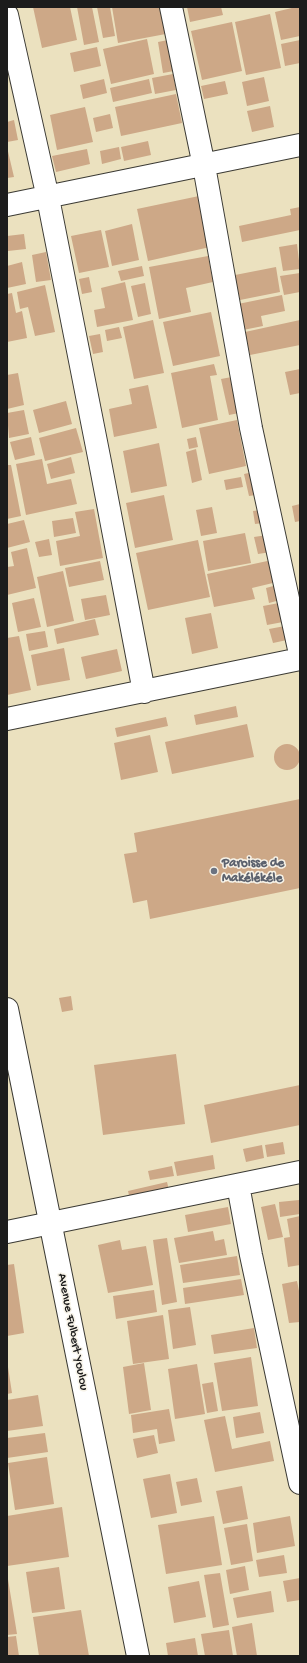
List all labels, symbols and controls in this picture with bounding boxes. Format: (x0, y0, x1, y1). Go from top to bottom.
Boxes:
place label: Paroisse de Makélékéle (222, 856, 284, 887)
marker: Paroisse de Makélékéle (209, 866, 219, 876)
street label: Avenue Fulbert Youlou (53, 1272, 91, 1392)

